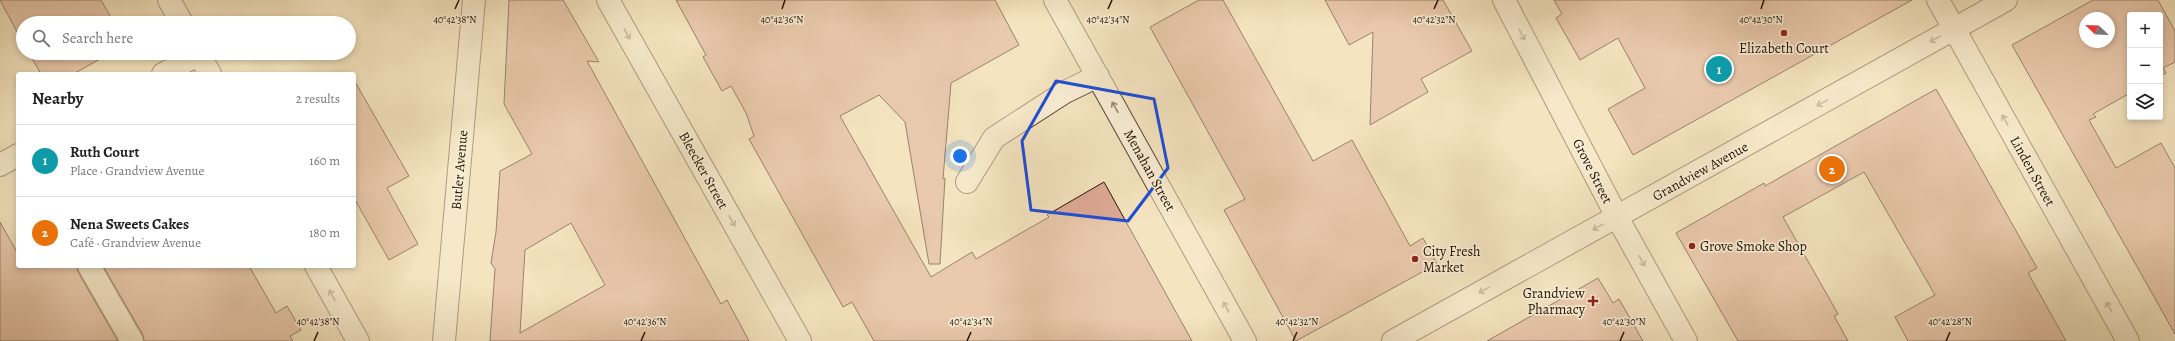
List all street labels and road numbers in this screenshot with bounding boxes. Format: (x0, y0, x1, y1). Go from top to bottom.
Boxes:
street label: Menahan Street (1119, 126, 1180, 215)
street label: Bleecker Street (674, 128, 733, 213)
street label: Butler Avenue (447, 129, 472, 211)
street label: Linden Street (2005, 133, 2060, 210)
street label: Grove Street (1568, 135, 1617, 207)
street label: Grandview Avenue (1649, 137, 1752, 206)

